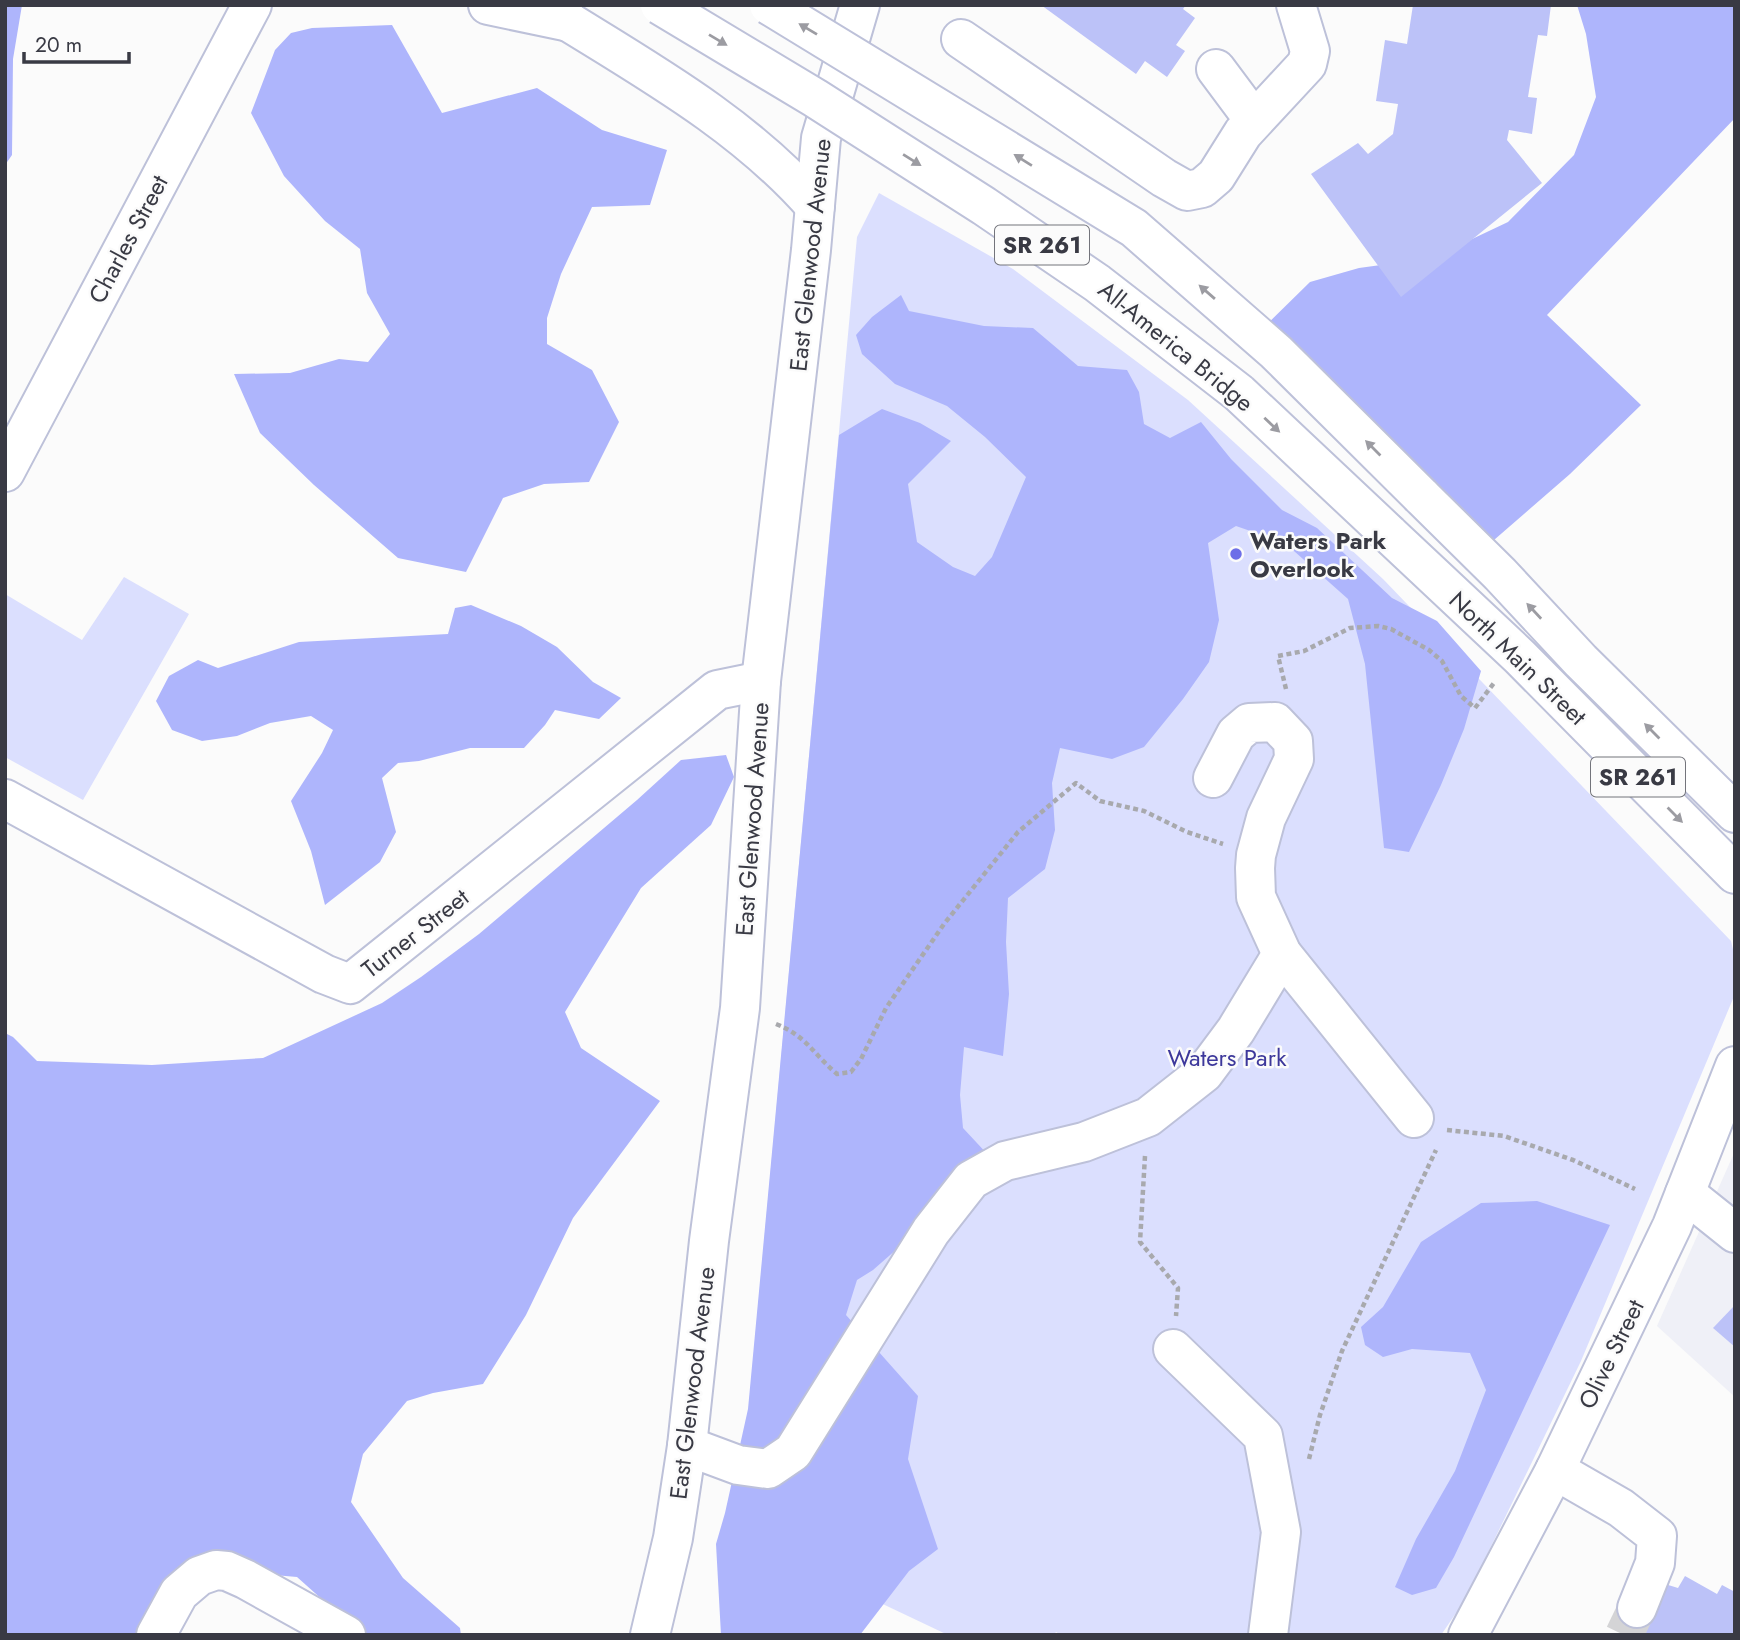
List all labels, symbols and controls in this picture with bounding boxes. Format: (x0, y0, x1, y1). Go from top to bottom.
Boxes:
scale bar (24, 21, 130, 65)
one-way arrow (798, 22, 817, 35)
text: 20 m (35, 30, 82, 60)
one-way arrow (709, 34, 728, 47)
street label: East Glenwood Avenue (780, 137, 840, 373)
one-way arrow (902, 153, 922, 166)
one-way arrow (1013, 153, 1032, 166)
street label: Charles Street (79, 168, 177, 309)
road number: SR 261 (995, 226, 1089, 264)
street label: All-America Bridge (1091, 272, 1261, 420)
one-way arrow (1198, 284, 1216, 300)
one-way arrow (1264, 416, 1281, 433)
one-way arrow (1364, 439, 1381, 456)
place label: Waters Park Overlook (1250, 523, 1387, 586)
marker: Waters Park Overlook (1228, 546, 1244, 562)
street label: North Main Street (1441, 583, 1595, 733)
one-way arrow (1527, 603, 1543, 620)
street label: East Glenwood Avenue (726, 701, 778, 937)
one-way arrow (1643, 722, 1660, 739)
road number: SR 261 (1591, 758, 1685, 796)
one-way arrow (1667, 806, 1684, 823)
street label: Turner Street (354, 880, 476, 986)
park label: Waters Park (1168, 1040, 1287, 1075)
street label: East Glenwood Avenue (660, 1265, 724, 1501)
street label: Olive Street (1569, 1293, 1653, 1415)

